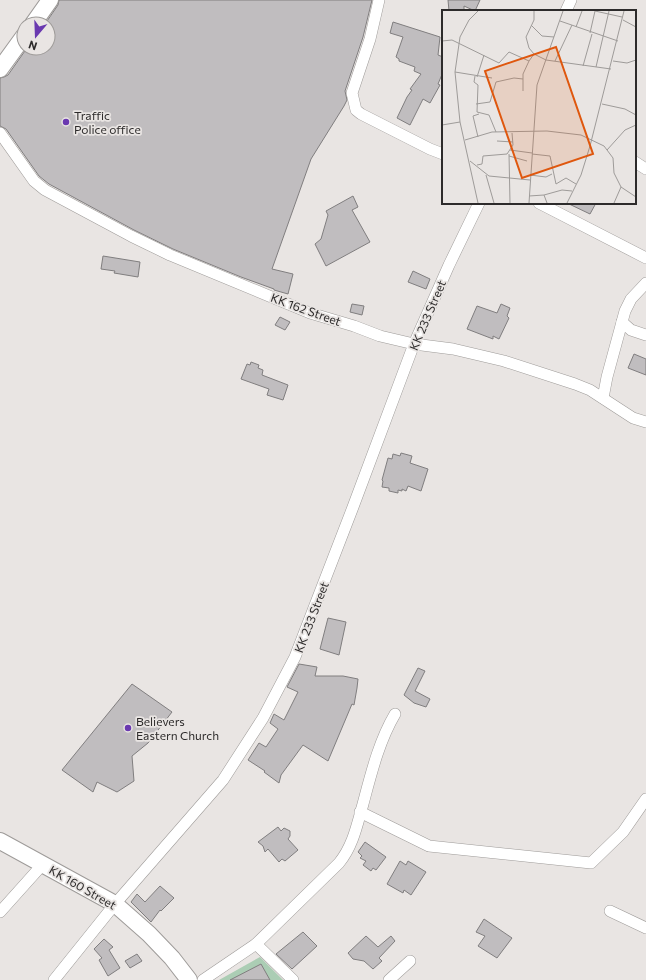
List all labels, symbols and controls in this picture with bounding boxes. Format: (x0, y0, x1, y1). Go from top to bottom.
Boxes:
inset map (442, 10, 636, 204)
north arrow (16, 16, 56, 56)
text: N (27, 38, 39, 53)
place label: Traffic Police office (74, 108, 141, 136)
marker: Traffic Police office (61, 117, 71, 127)
street label: KK 233 Street (406, 278, 448, 352)
street label: KK 162 Street (269, 290, 343, 328)
street label: KK 233 Street (291, 579, 331, 654)
place label: Believers Eastern Church (136, 714, 219, 742)
marker: Believers Eastern Church (123, 723, 133, 733)
street label: KK 160 Street (47, 862, 119, 912)

